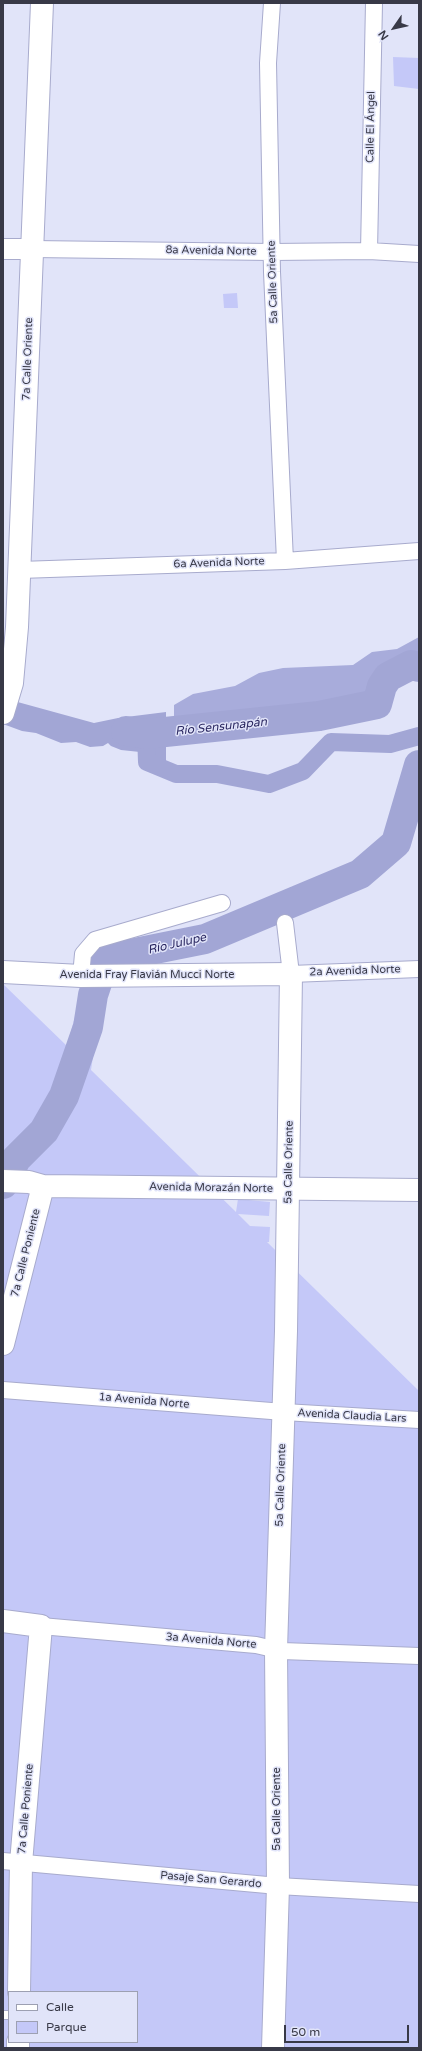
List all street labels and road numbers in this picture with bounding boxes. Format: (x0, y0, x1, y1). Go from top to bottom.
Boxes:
street label: Calle El Ángel (364, 91, 378, 163)
street label: 5a Calle Oriente (265, 240, 281, 324)
street label: 8a Avenida Norte (165, 244, 257, 258)
street label: 7a Calle Oriente (20, 317, 36, 401)
street label: 6a Avenida Norte (173, 555, 265, 571)
street label: 2a Avenida Norte (309, 963, 401, 979)
street label: Avenida Fray Flavián Mucci Norte (60, 968, 234, 982)
street label: 5a Calle Oriente (282, 1120, 296, 1204)
street label: Avenida Morazán Norte (149, 1180, 273, 1196)
street label: 7a Calle Poniente (9, 1207, 43, 1299)
street label: 1a Avenida Norte (98, 1390, 190, 1412)
street label: Avenida Claudia Lars (297, 1407, 407, 1425)
street label: 5a Calle Oriente (273, 1443, 289, 1527)
street label: 3a Avenida Norte (165, 1630, 257, 1652)
street label: 7a Calle Poniente (15, 1763, 37, 1855)
street label: 5a Calle Oriente (270, 1767, 284, 1851)
street label: Pasaje San Gerardo (160, 1869, 262, 1891)

